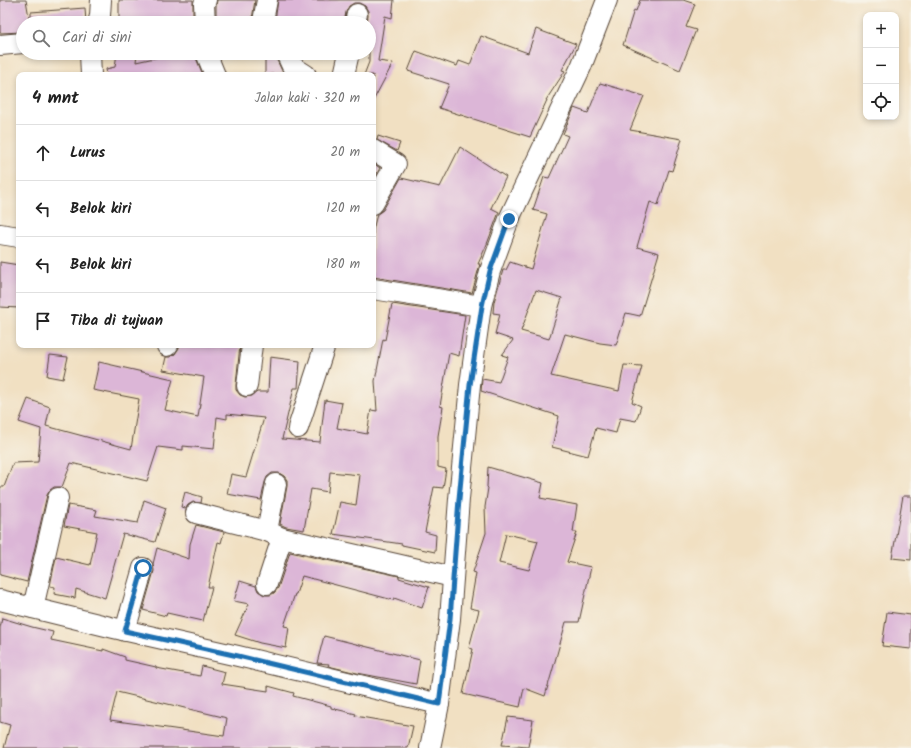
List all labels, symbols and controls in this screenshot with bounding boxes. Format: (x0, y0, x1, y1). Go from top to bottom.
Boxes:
map controls (863, 12, 899, 120)
button: + (863, 12, 899, 48)
search box (16, 16, 376, 60)
text: Cari di sini (62, 26, 131, 50)
icon: search (30, 27, 52, 49)
button: − (863, 48, 899, 84)
button: locate (863, 84, 899, 120)
text: 4 mnt (32, 85, 79, 112)
text: Jalan kaki · 320 m (254, 88, 360, 109)
text: Lurus (70, 141, 105, 165)
icon: ahead (32, 142, 54, 164)
text: 20 m (330, 142, 360, 163)
text: Belok kiri (70, 197, 131, 221)
icon: left (32, 198, 54, 220)
text: 120 m (326, 198, 360, 219)
route end (500, 210, 518, 228)
text: Belok kiri (70, 253, 131, 277)
icon: left (32, 254, 54, 276)
text: 180 m (326, 254, 360, 275)
text: Tiba di tujuan (70, 309, 163, 333)
icon: arrive (32, 310, 54, 332)
route start (134, 559, 152, 577)

